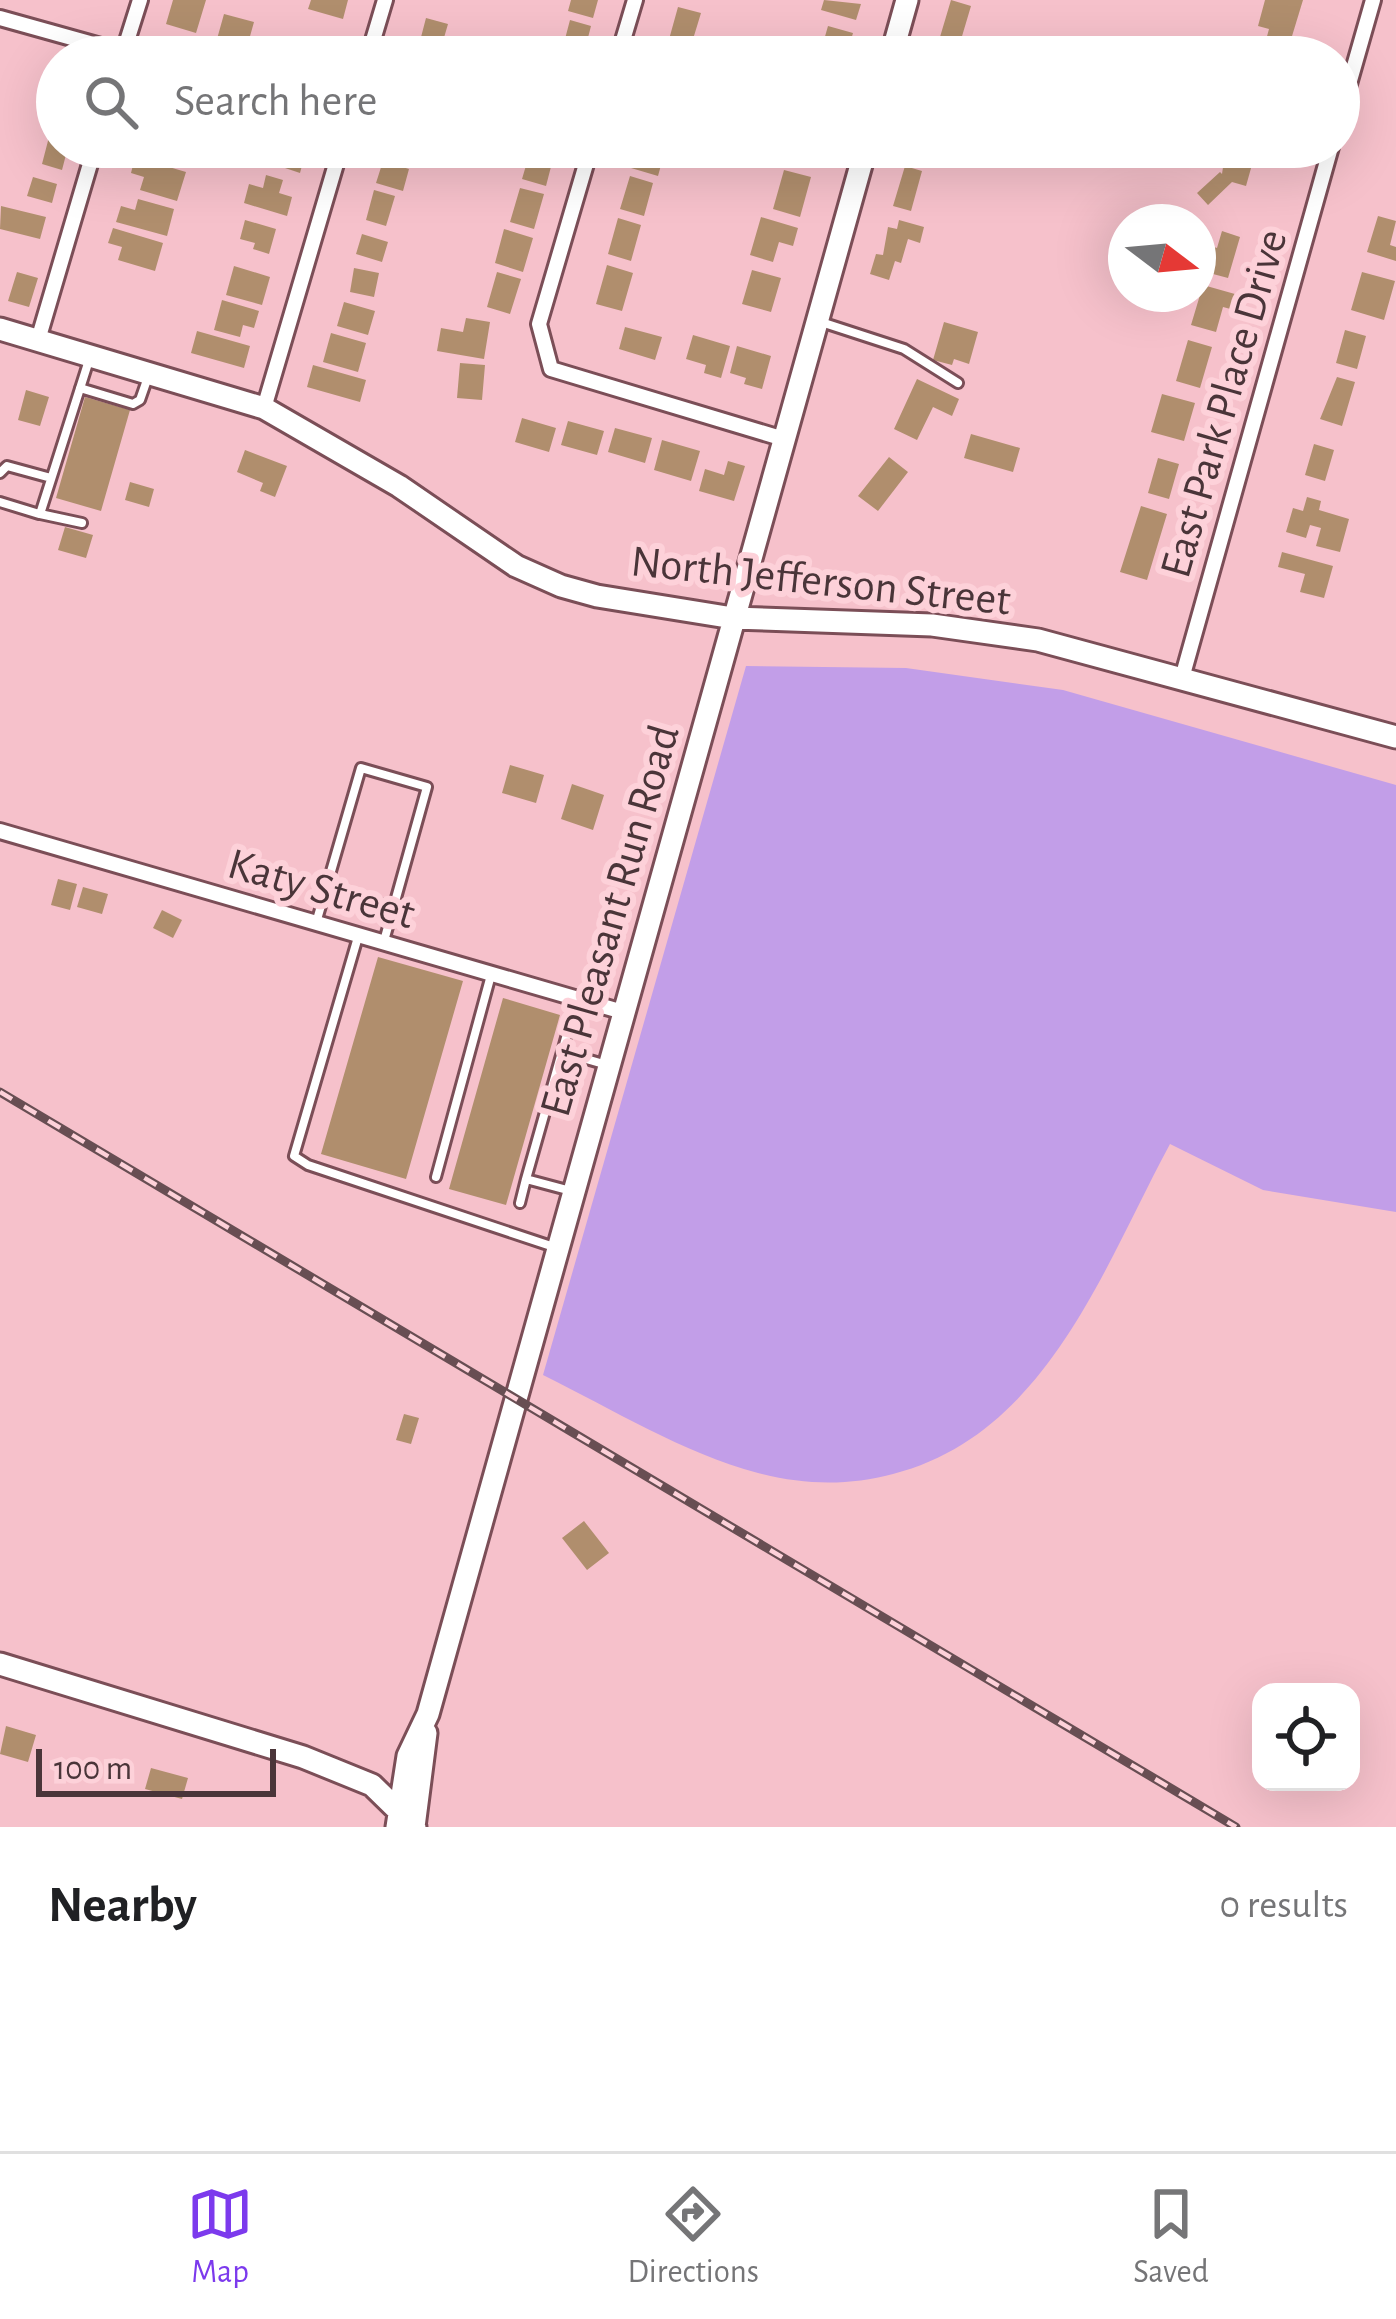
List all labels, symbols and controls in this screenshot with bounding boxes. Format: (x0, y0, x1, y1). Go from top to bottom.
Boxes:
search box (36, 36, 1360, 168)
icon: search (78, 69, 144, 135)
text: Search here (174, 79, 377, 124)
north arrow (1108, 204, 1216, 312)
street label: East Park Place Drive (1153, 225, 1296, 583)
street label: North Jefferson Street (629, 539, 1013, 624)
street label: East Pleasant Run Road (533, 720, 688, 1121)
street label: Katy Street (223, 841, 420, 937)
map controls (1252, 1683, 1360, 1791)
button: locate (1252, 1683, 1360, 1791)
scale bar (36, 1743, 276, 1796)
text: 100 m (54, 1753, 132, 1786)
text: Nearby (48, 1880, 197, 1931)
text: 0 results (1220, 1886, 1348, 1925)
tab: Map (187, 2181, 253, 2293)
tab: Directions (627, 2181, 759, 2293)
tab: Saved (1133, 2181, 1209, 2293)

